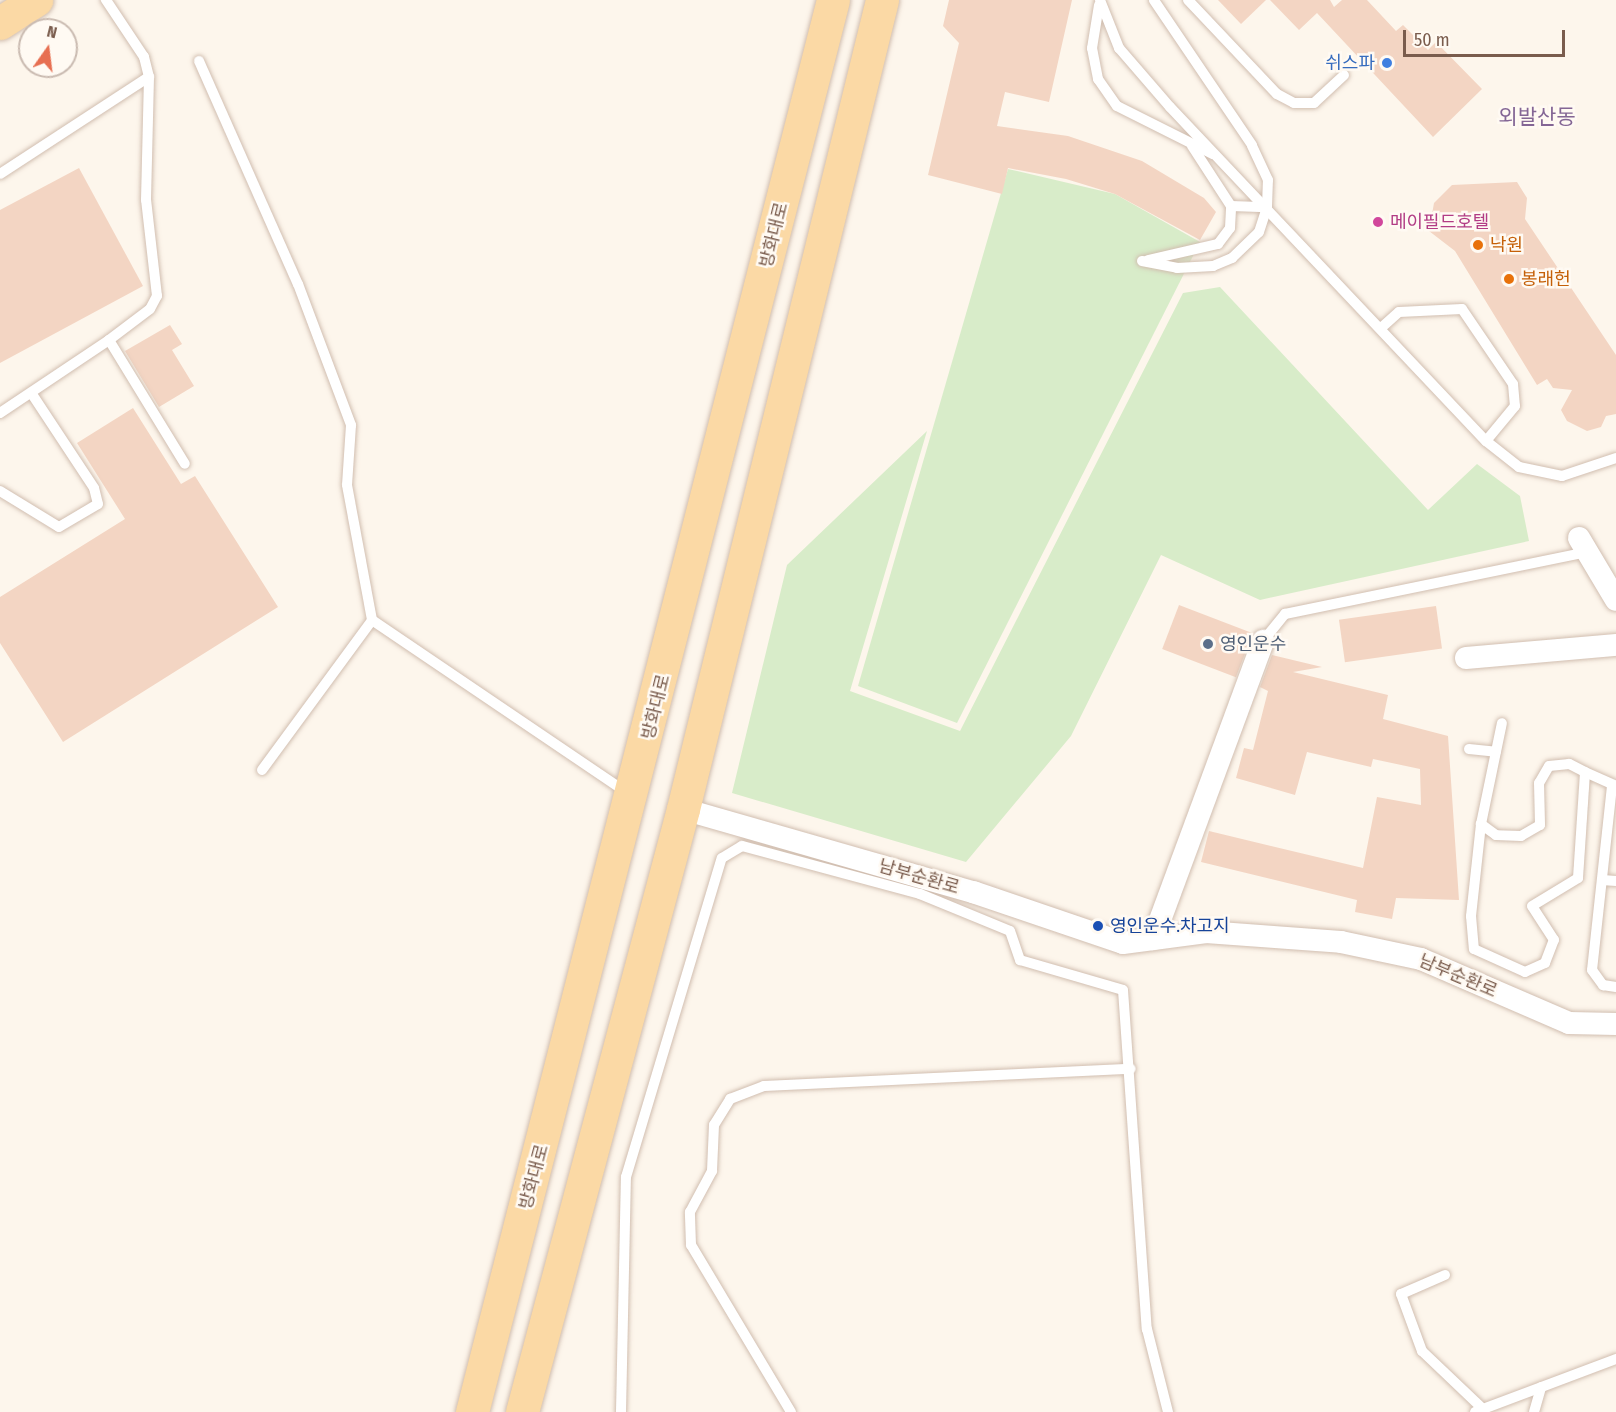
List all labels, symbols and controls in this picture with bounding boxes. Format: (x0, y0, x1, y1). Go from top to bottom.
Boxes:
north arrow (18, 18, 78, 78)
scale bar (1406, 18, 1568, 56)
text: N (45, 22, 59, 42)
text: 50 m (1414, 29, 1450, 51)
place label: 쉬스파 (1325, 52, 1375, 74)
marker: 쉬스파 (1380, 56, 1394, 70)
district label: 외발산동 (1498, 104, 1576, 130)
street label: 방화대로 (756, 200, 792, 270)
place label: 메이필드호텔 (1390, 211, 1489, 233)
marker: 메이필드호텔 (1371, 215, 1385, 229)
place label: 낙원 (1490, 234, 1523, 256)
marker: 낙원 (1471, 238, 1485, 252)
place label: 봉래헌 (1521, 268, 1571, 290)
marker: 봉래헌 (1502, 272, 1516, 286)
place label: 영인운수 (1220, 633, 1286, 655)
marker: 영인운수 (1201, 637, 1215, 651)
street label: 방화대로 (638, 672, 674, 742)
street label: 남부순환로 (876, 855, 962, 899)
place label: 영인운수.차고지 (1110, 915, 1230, 937)
marker: 영인운수.차고지 (1091, 919, 1105, 933)
street label: 남부순환로 (1416, 950, 1500, 1002)
street label: 방화대로 (515, 1142, 553, 1212)

